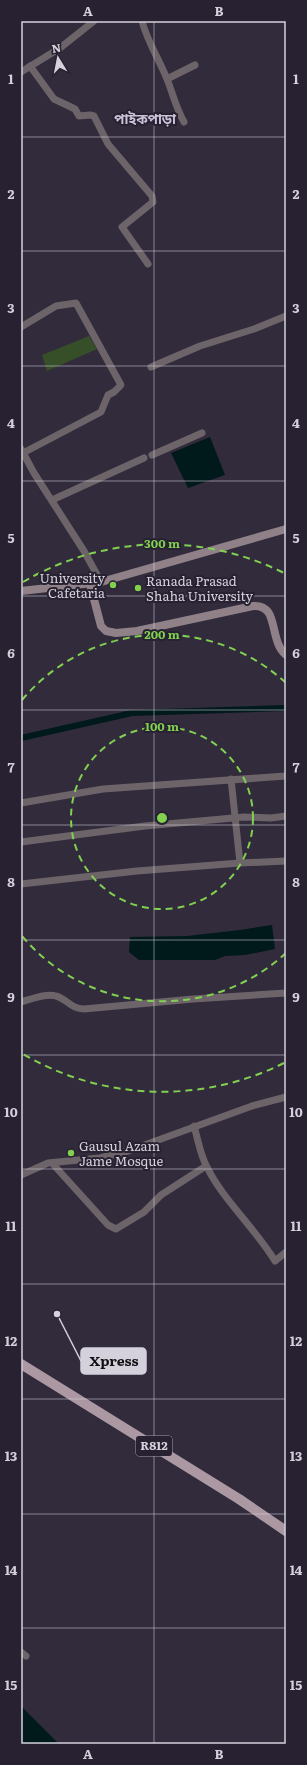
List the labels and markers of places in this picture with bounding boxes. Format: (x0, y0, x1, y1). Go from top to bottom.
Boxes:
place label: University Cafetaria (40, 568, 105, 602)
place label: Ranada Prasad Shaha University (146, 571, 254, 605)
marker: University Cafetaria (108, 580, 118, 590)
marker: Ranada Prasad Shaha University (133, 583, 143, 593)
centre of rings (155, 811, 169, 825)
place label: Gausul Azam Jame Mosque (79, 1136, 163, 1170)
marker: Gausul Azam Jame Mosque (66, 1148, 76, 1158)
callout: Xpress (81, 1348, 146, 1374)

